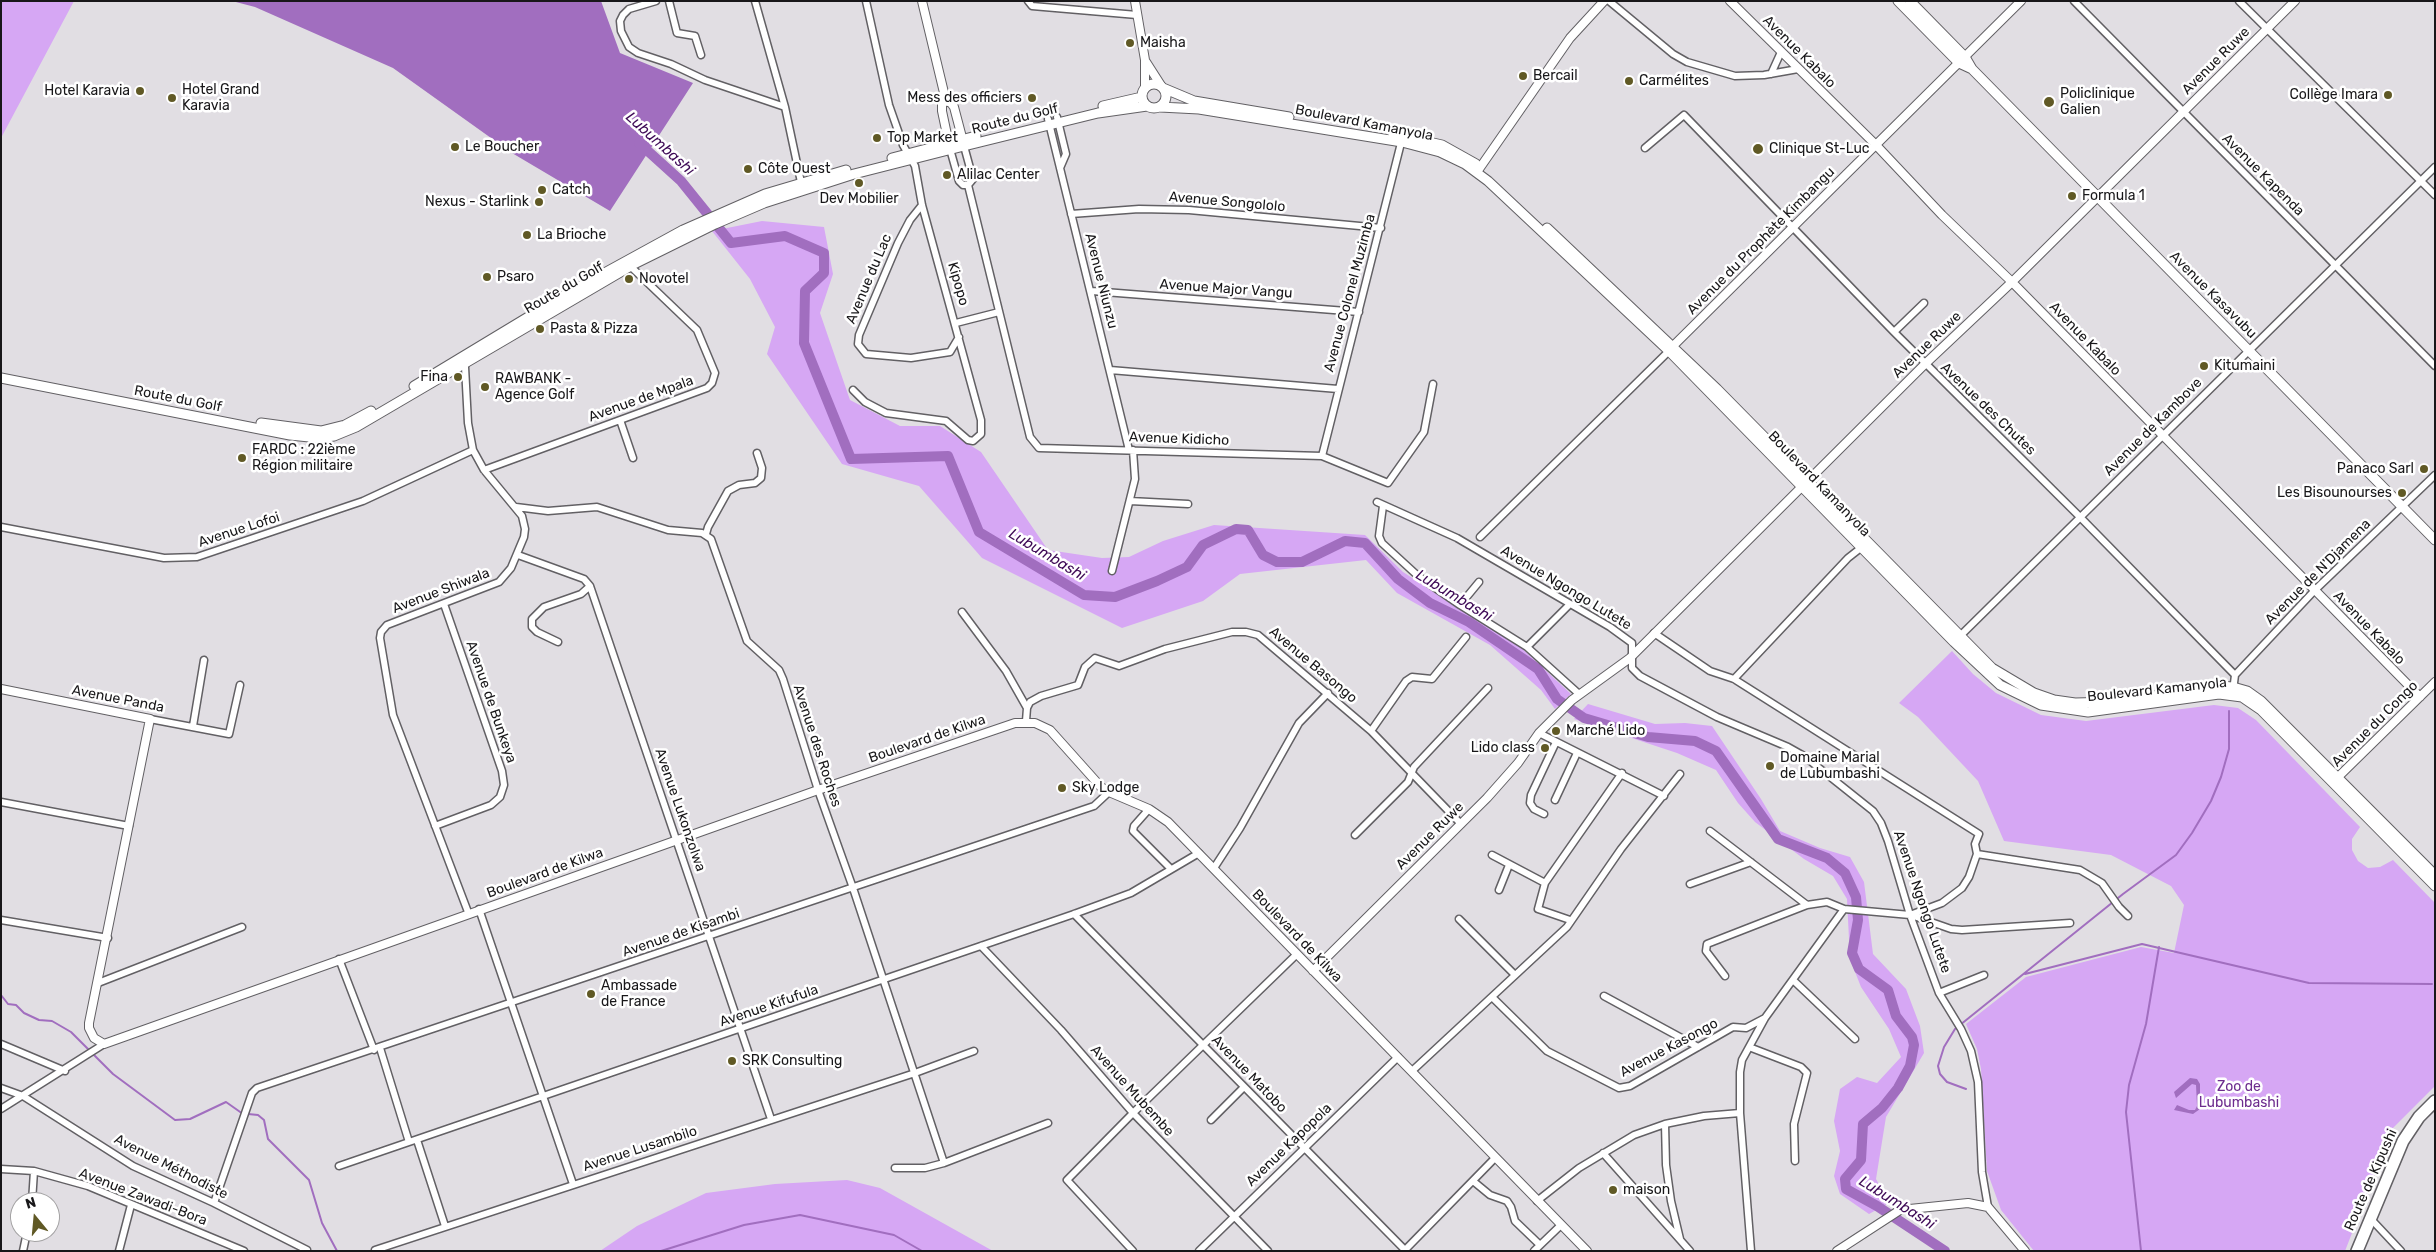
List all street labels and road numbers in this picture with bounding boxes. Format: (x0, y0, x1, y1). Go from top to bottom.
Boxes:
street label: Avenue Kabalo (1759, 12, 1839, 92)
street label: Avenue Ruwe (2179, 24, 2253, 98)
street label: Route du Golf (970, 100, 1060, 138)
street label: Boulevard Kamanyola (1294, 101, 1434, 145)
street label: Avenue Kapenda (2218, 130, 2308, 220)
street label: Avenue du Prophète Kimbangu (1684, 164, 1838, 318)
street label: Avenue Songololo (1168, 189, 1286, 215)
street label: Avenue Colonel Muzimba (1321, 212, 1379, 374)
street label: Avenue Niunzu (1081, 231, 1121, 331)
street label: Avenue du Lac (843, 232, 895, 326)
street label: Avenue Kasavubu (2166, 248, 2260, 342)
street label: Route du Golf (521, 259, 607, 317)
street label: Kipopo (944, 260, 972, 308)
street label: Avenue Major Vangu (1159, 276, 1293, 302)
street label: Avenue Kabalo (2046, 299, 2124, 379)
street label: Avenue Ruwe (1889, 308, 1965, 382)
street label: Avenue des Chutes (1937, 359, 2039, 459)
street label: Avenue de Mpala (586, 372, 696, 426)
street label: Avenue de Kambove (2100, 374, 2206, 480)
street label: Route du Golf (133, 382, 223, 416)
street label: Boulevard Kamanyola (1764, 428, 1874, 540)
street label: Avenue Kidicho (1129, 429, 1229, 449)
street label: Avenue Lofoi (196, 509, 282, 551)
street label: Avenue de N'Djamena (2262, 516, 2374, 628)
street label: Avenue Ngongo Lutete (1498, 542, 1634, 634)
street label: Avenue Shiwala (390, 565, 492, 617)
street label: Avenue Kabalo (2330, 588, 2408, 668)
street label: Avenue Basongo (1266, 623, 1360, 707)
street label: Avenue de Bunkeya (462, 639, 520, 765)
street label: Boulevard Kamanyola (2086, 674, 2228, 706)
street label: Avenue du Congo (2328, 677, 2422, 771)
street label: Avenue Panda (70, 682, 166, 716)
street label: Avenue des Roches (789, 683, 845, 809)
street label: Boulevard de Kilwa (866, 711, 988, 767)
street label: Avenue Lukonzolwa (651, 746, 709, 874)
street label: Avenue Ruwe (1393, 799, 1467, 873)
street label: Avenue Ngongo Lutete (1890, 829, 1954, 975)
street label: Boulevard de Kilwa (485, 844, 605, 902)
street label: Boulevard de Kilwa (1248, 886, 1346, 986)
street label: Avenue de Kisambi (620, 905, 742, 961)
street label: Avenue Kifufula (718, 981, 820, 1031)
street label: Avenue Kasongo (1617, 1015, 1721, 1081)
street label: Avenue Matobo (1208, 1032, 1290, 1116)
street label: Avenue Mubembe (1087, 1042, 1177, 1140)
street label: Avenue Kapopola (1243, 1100, 1335, 1190)
street label: Avenue Lusambilo (581, 1123, 699, 1175)
street label: Route de Kipushi (2341, 1127, 2401, 1233)
street label: Avenue Méthodiste (111, 1131, 231, 1203)
street label: Avenue Zawadi-Bora (76, 1165, 210, 1229)

